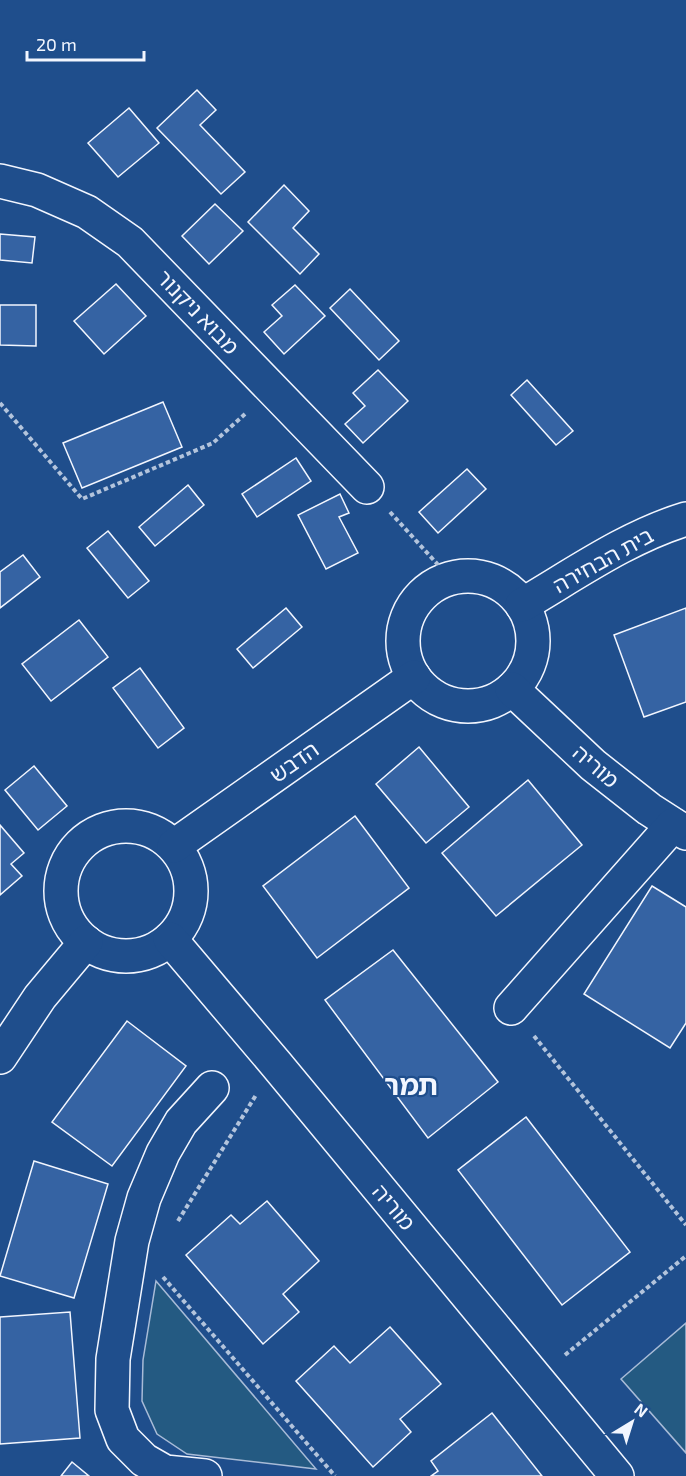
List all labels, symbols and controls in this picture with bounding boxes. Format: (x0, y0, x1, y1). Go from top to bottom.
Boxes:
scale bar (27, 24, 144, 62)
text: 20 m (36, 33, 77, 55)
street label: מבוא ניקנור (152, 264, 245, 359)
street label: בית הבחירה (548, 521, 657, 597)
street label: הדבש (264, 735, 323, 787)
street label: מוריה (568, 738, 625, 792)
district label: תמר (384, 1067, 438, 1101)
street label: מוריה (368, 1178, 422, 1235)
north arrow (602, 1392, 662, 1452)
text: N (631, 1399, 652, 1421)

